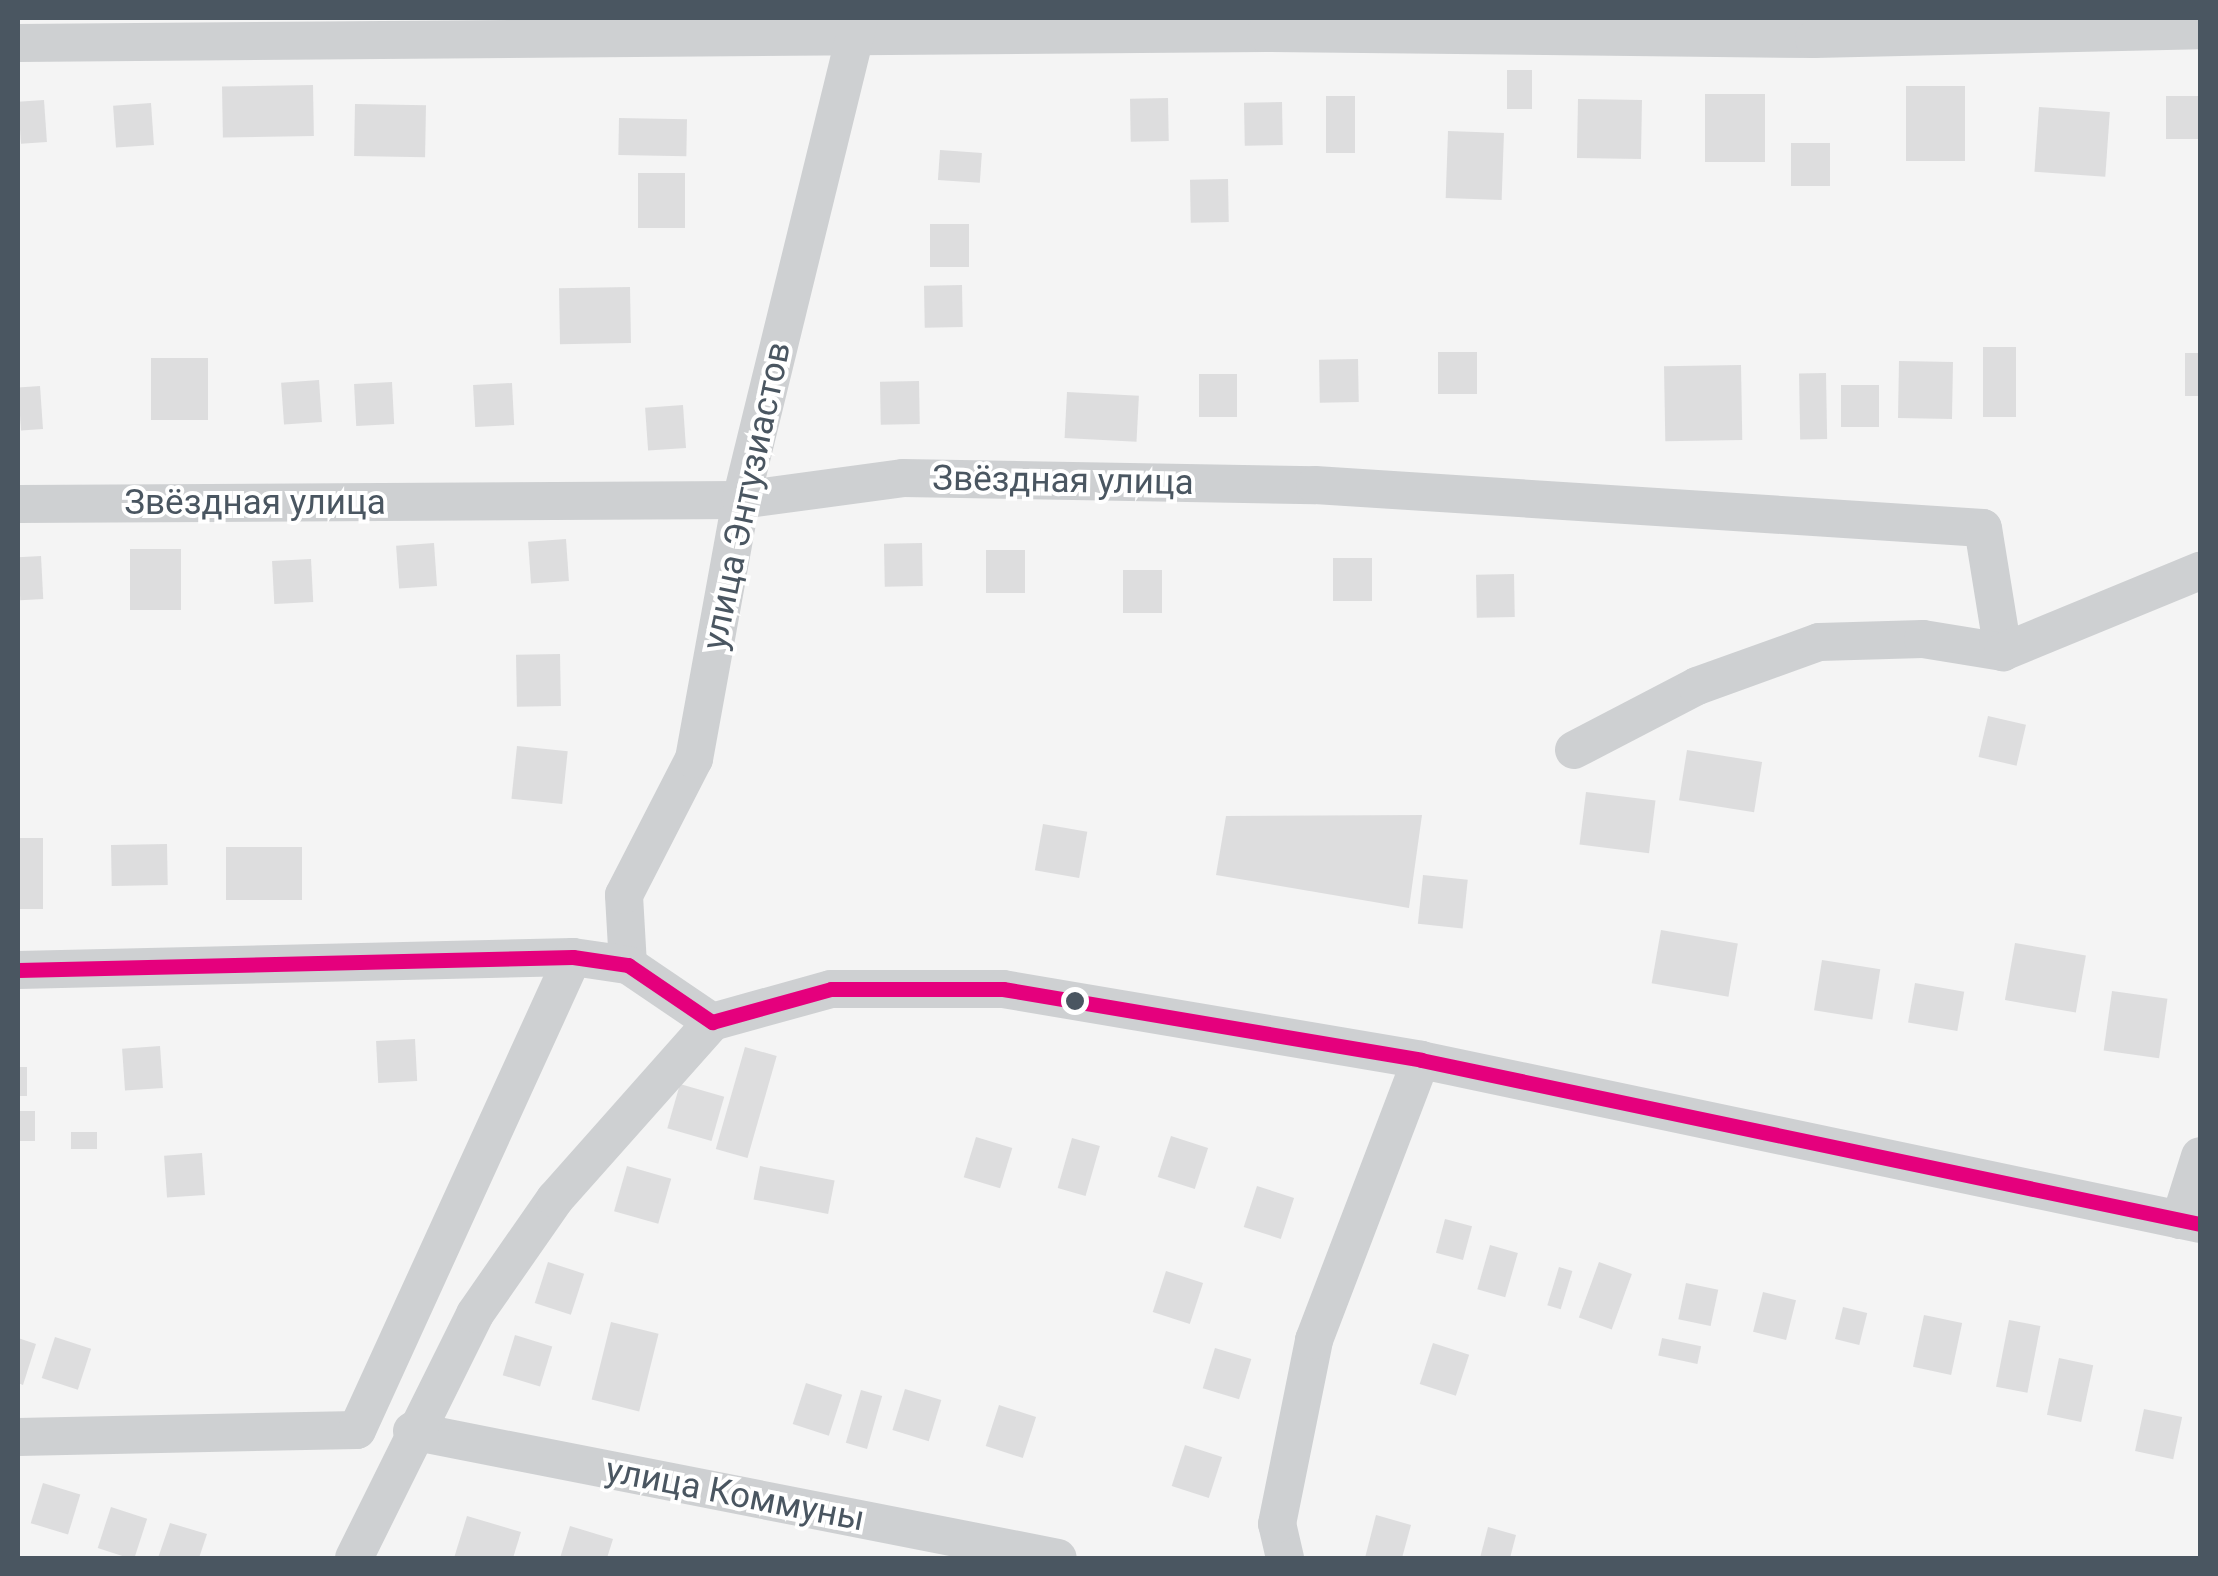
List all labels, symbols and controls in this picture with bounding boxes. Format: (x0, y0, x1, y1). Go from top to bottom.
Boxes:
street label: улица Энтузиастов (694, 338, 800, 654)
street label: Звёздная улица (932, 458, 1194, 504)
street label: Звёздная улица (124, 482, 386, 524)
unlabelled marker (1065, 991, 1085, 1011)
street label: улица Коммуны (602, 1449, 868, 1541)

